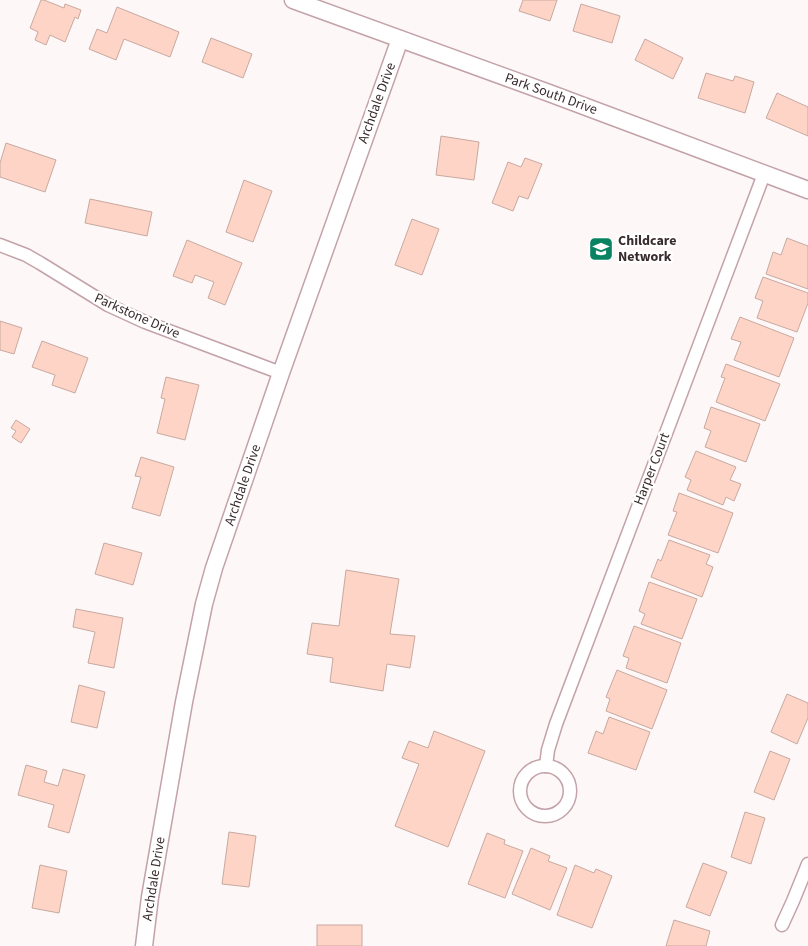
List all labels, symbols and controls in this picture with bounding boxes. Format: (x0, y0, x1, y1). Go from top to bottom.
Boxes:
street label: Archdale Drive (353, 60, 401, 146)
street label: Park South Drive (502, 68, 600, 120)
place label: Childcare Network (618, 231, 677, 267)
school or university icon: Childcare Network (588, 236, 614, 262)
street label: Parkstone Drive (91, 288, 183, 344)
street label: Harper Court (629, 430, 675, 508)
street label: Archdale Drive (220, 442, 266, 528)
street label: Archdale Drive (137, 836, 171, 922)

